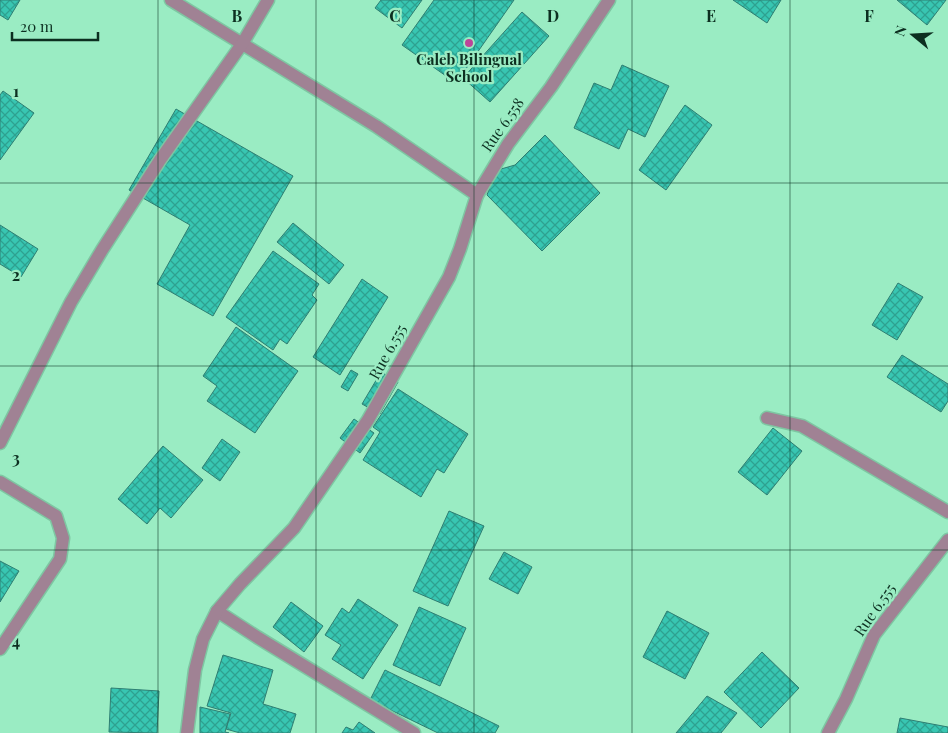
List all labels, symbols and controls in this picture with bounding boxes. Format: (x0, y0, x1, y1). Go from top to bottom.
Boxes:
text: B (232, 5, 243, 26)
text: C (389, 5, 401, 26)
text: D (547, 5, 559, 26)
text: E (706, 5, 716, 26)
text: F (864, 5, 874, 26)
scale bar (12, 10, 99, 42)
north arrow (888, 10, 938, 60)
text: 20 m (20, 16, 54, 36)
text: N (890, 23, 911, 39)
marker: Caleb Bilingual School (463, 37, 475, 49)
place label: Caleb Bilingual School (416, 49, 522, 86)
text: 1 (13, 80, 19, 101)
street label: Rue 6.558 (476, 93, 528, 155)
text: 2 (12, 264, 20, 285)
street label: Rue 6.555 (364, 320, 410, 383)
text: 3 (12, 447, 20, 468)
street label: Rue 6.555 (849, 579, 900, 640)
text: 4 (12, 630, 20, 651)

